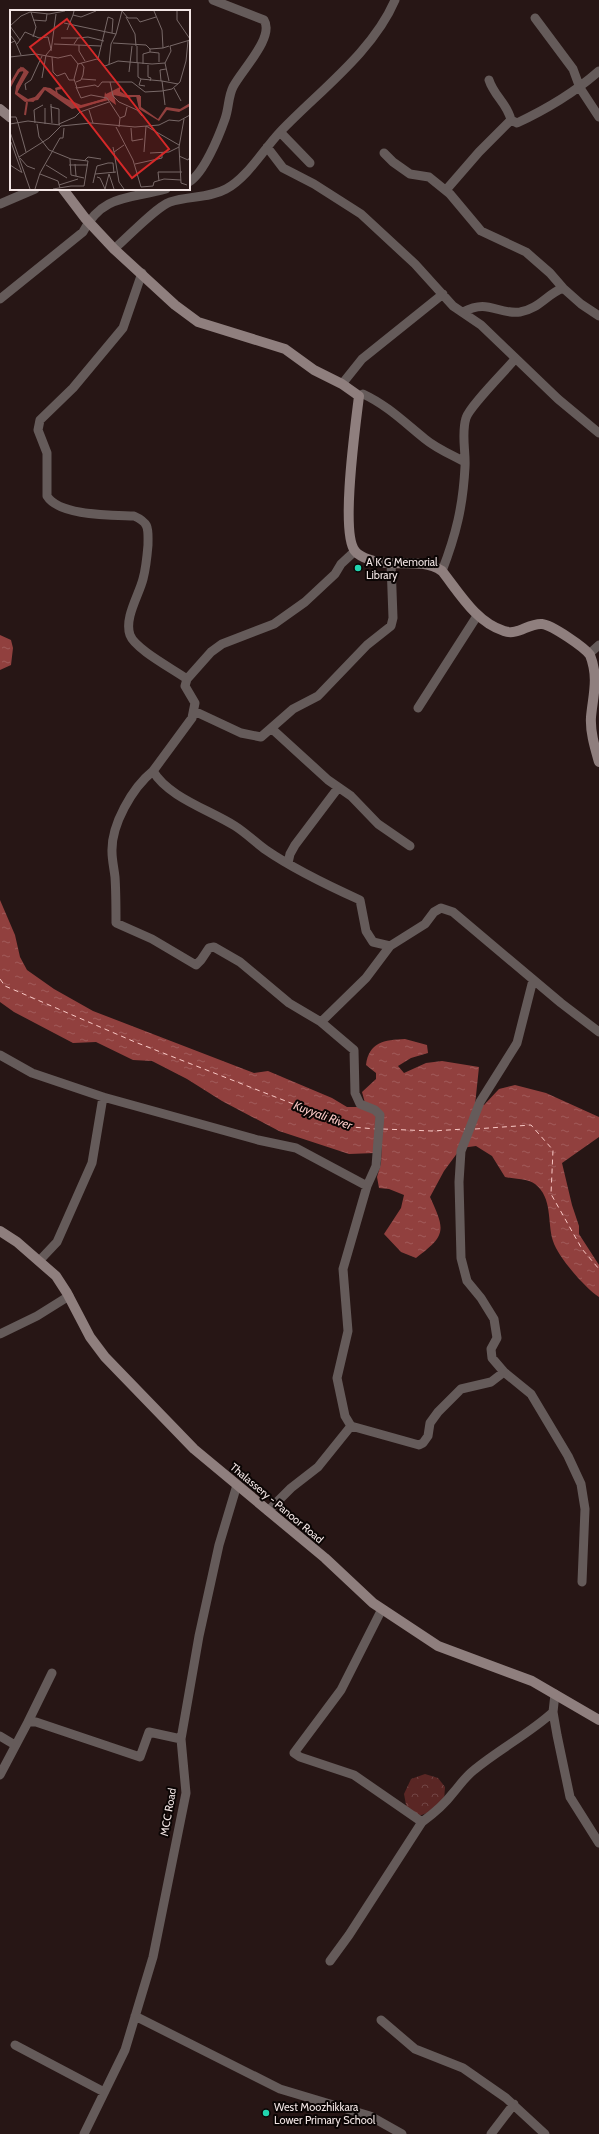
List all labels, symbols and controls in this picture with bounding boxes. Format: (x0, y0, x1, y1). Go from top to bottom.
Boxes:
inset map (10, 10, 190, 190)
place label: A K G Memorial Library (366, 555, 438, 582)
marker: A K G Memorial Library (353, 563, 363, 573)
water label: Kuyyali River (292, 1098, 355, 1133)
street label: Thalassery - Panoor Road (227, 1460, 327, 1546)
street label: MCC Road (157, 1787, 179, 1837)
place label: West Moozhikkara Lower Primary School (274, 2100, 376, 2127)
marker: West Moozhikkara Lower Primary School (261, 2108, 271, 2118)

